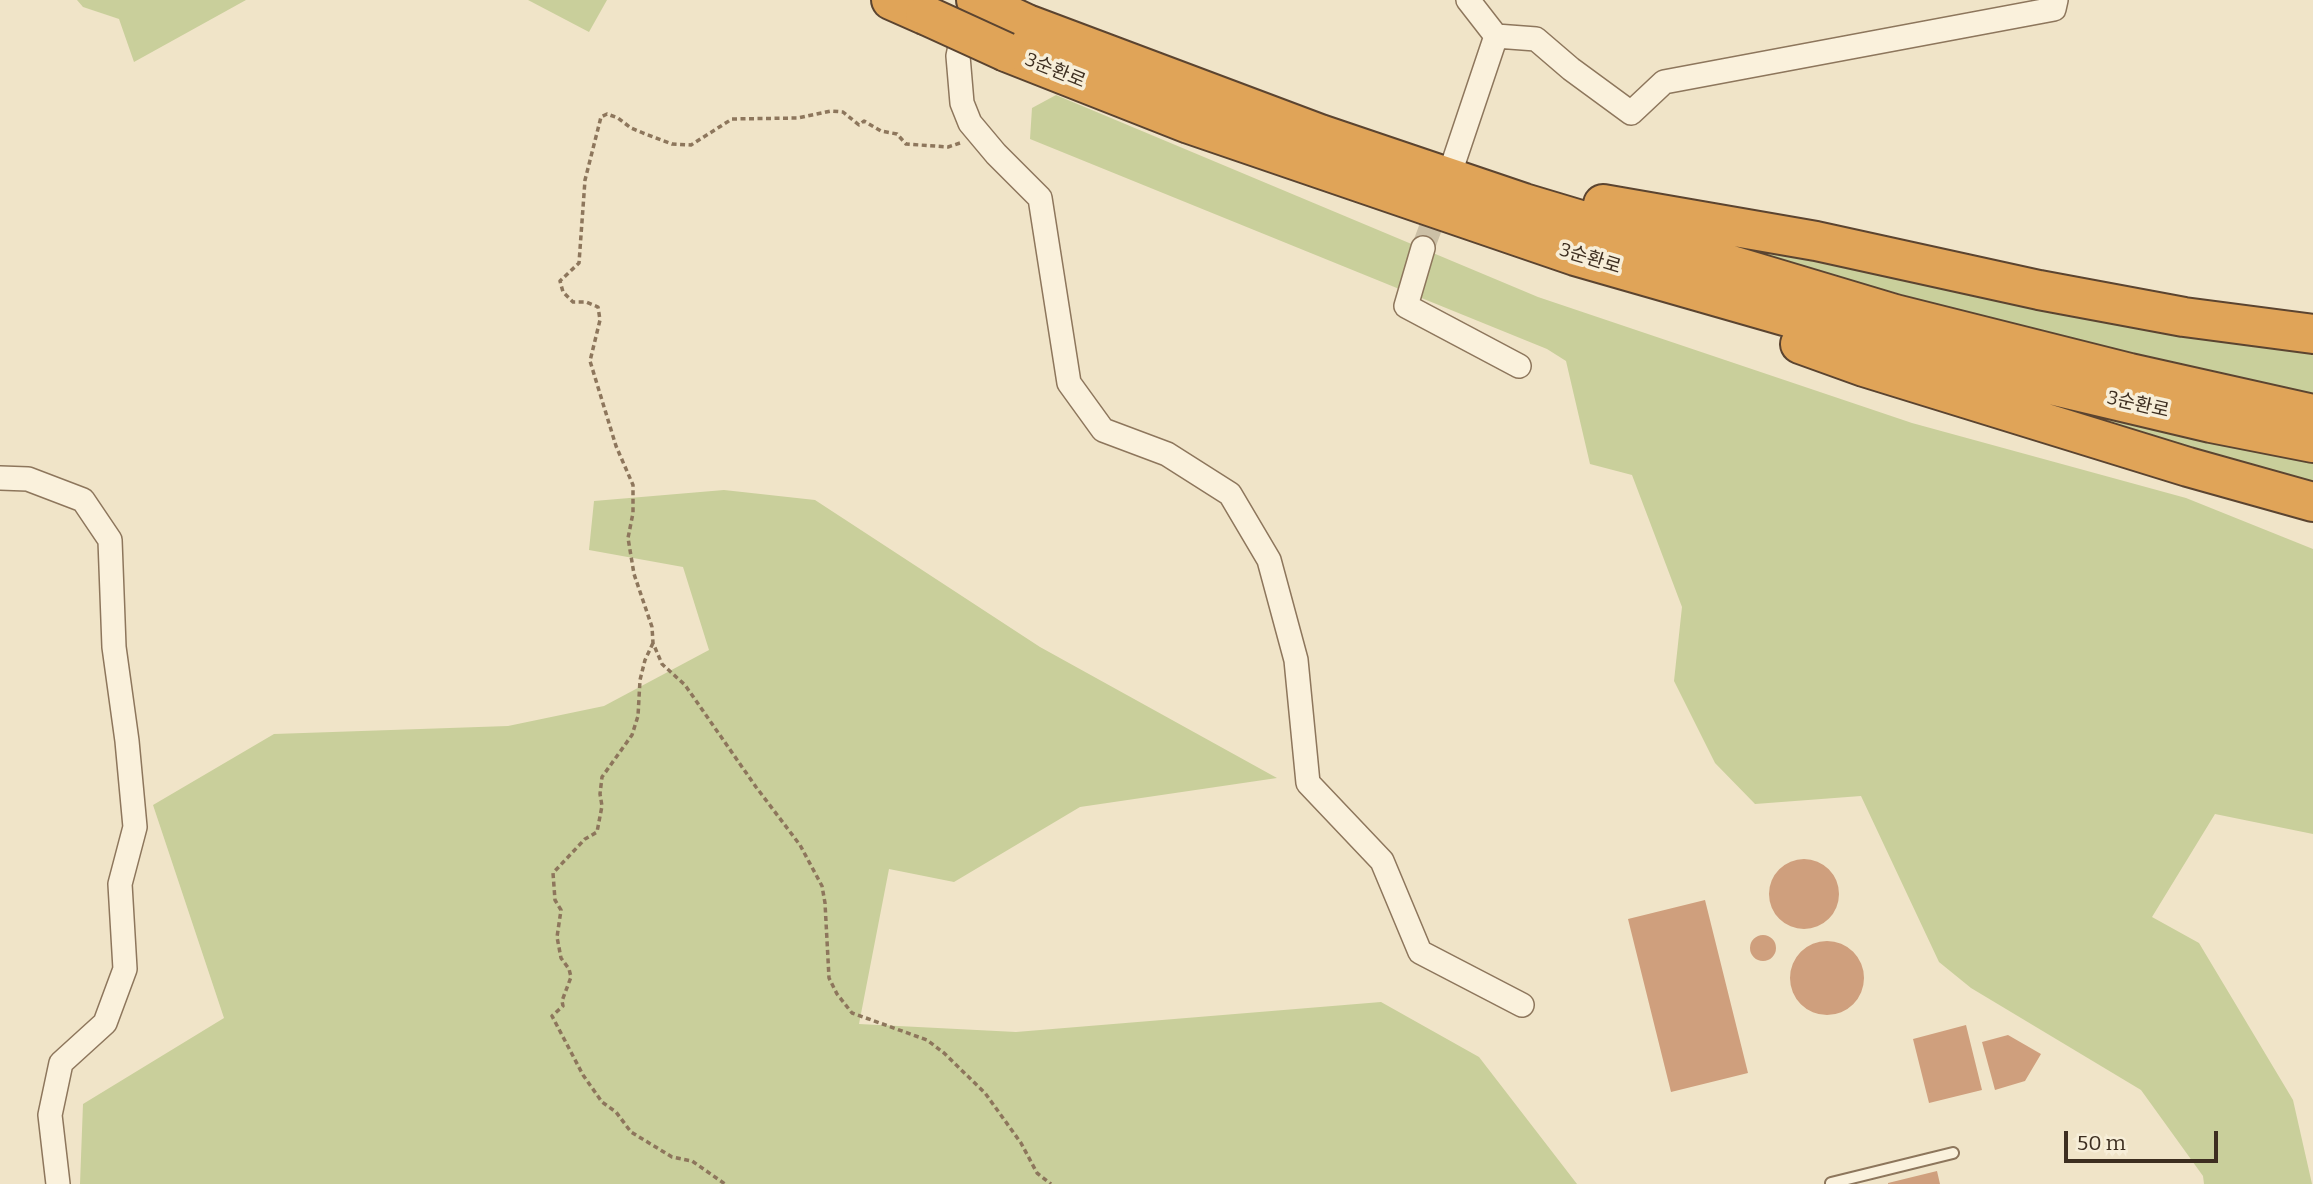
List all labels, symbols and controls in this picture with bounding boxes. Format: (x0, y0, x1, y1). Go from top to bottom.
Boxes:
street label: 3순환로 (1021, 49, 1089, 93)
street label: 3순환로 (1556, 239, 1624, 279)
street label: 3순환로 (2105, 387, 2171, 423)
scale bar (2068, 1118, 2222, 1162)
text: 50 m (2077, 1130, 2126, 1156)

